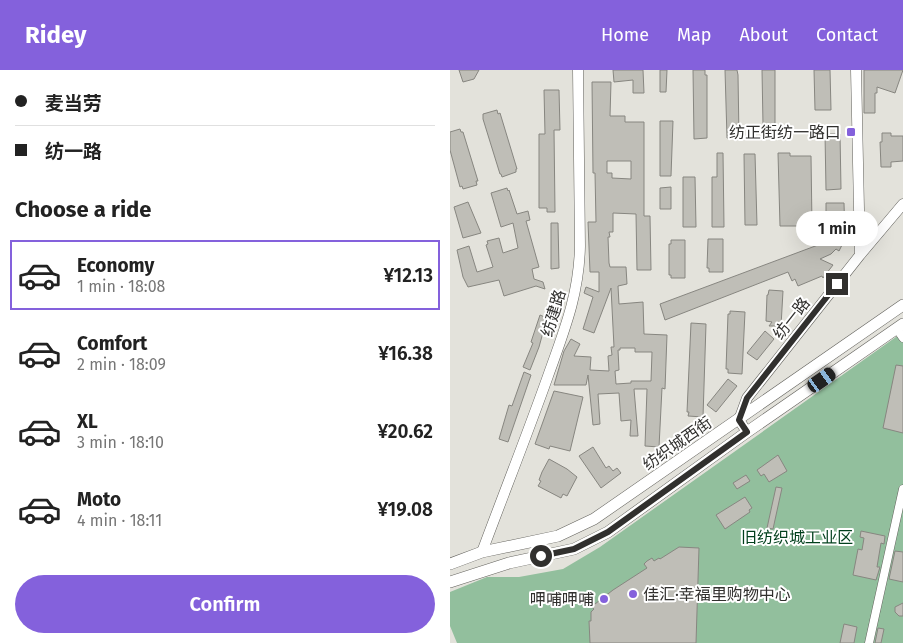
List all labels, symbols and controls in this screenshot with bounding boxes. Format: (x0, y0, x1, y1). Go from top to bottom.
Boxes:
text: Ridey (25, 21, 86, 49)
text: Home (601, 24, 649, 46)
text: Map (677, 24, 711, 46)
text: About (739, 24, 788, 46)
text: Contact (816, 24, 878, 46)
text: 麦当劳 (45, 92, 102, 115)
place label: 纺正街纺一路口 (729, 123, 841, 142)
marker: 纺正街纺一路口 (845, 126, 857, 138)
text: 纺一路 (45, 140, 102, 163)
text: Choose a ride (15, 196, 151, 223)
callout: 1 min (796, 212, 878, 246)
text: 1 min (818, 219, 856, 238)
icon: car (17, 253, 62, 298)
text: Economy (77, 254, 154, 277)
text: ¥12.13 (383, 264, 433, 287)
route end (826, 273, 848, 295)
text: 1 min · 18:08 (77, 277, 165, 296)
street label: 纺建路 (537, 287, 570, 339)
street label: 纺一路 (769, 294, 814, 343)
icon: car (17, 331, 62, 376)
text: Comfort (77, 332, 147, 355)
text: ¥16.38 (378, 342, 433, 365)
text: 2 min · 18:09 (77, 355, 166, 374)
car (805, 365, 838, 395)
icon: car (17, 409, 62, 454)
text: XL (77, 410, 98, 433)
street label: 纺织城西街 (639, 413, 716, 474)
text: ¥20.62 (377, 420, 433, 443)
text: 3 min · 18:10 (77, 433, 164, 452)
icon: car (17, 487, 62, 532)
text: Moto (77, 488, 121, 511)
text: ¥19.08 (378, 498, 433, 521)
text: 4 min · 18:11 (77, 511, 162, 530)
park label: 旧纺织城工业区 (741, 528, 853, 547)
route start (530, 545, 552, 567)
button: Confirm (15, 575, 435, 633)
place label: 佳汇·幸福里购物中心 (643, 585, 791, 604)
marker: 佳汇·幸福里购物中心 (627, 588, 639, 600)
place label: 呷哺呷哺 (530, 590, 594, 609)
marker: 呷哺呷哺 (598, 593, 610, 605)

